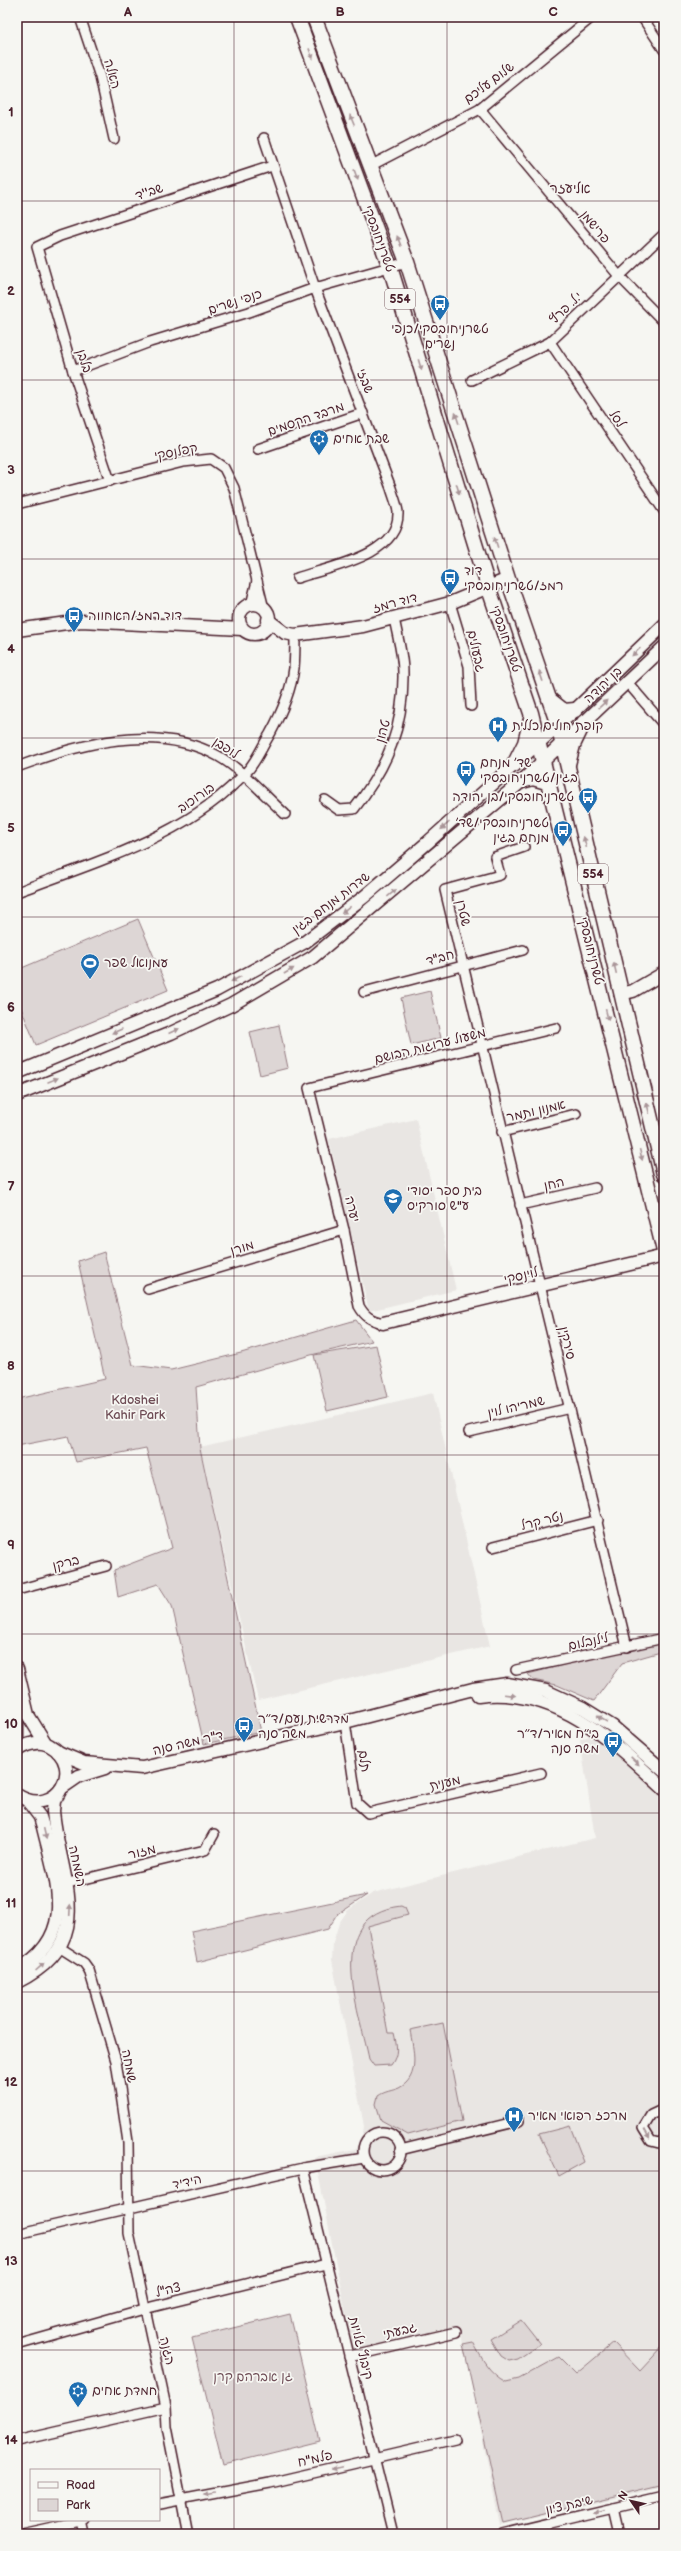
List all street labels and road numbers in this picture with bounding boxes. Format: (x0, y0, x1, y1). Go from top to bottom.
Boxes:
street label: האלה (100, 57, 124, 91)
street label: שלום עליכם (460, 59, 518, 107)
street label: שב''ד (133, 180, 166, 204)
street label: טשרניחובסקי (360, 204, 398, 274)
street label: פרישמן (577, 207, 613, 247)
street label: כנפי נשרים (206, 286, 264, 318)
road number: 554 (385, 289, 415, 309)
street label: י.ל. פרץ (546, 289, 586, 327)
street label: בלבן (73, 347, 95, 375)
street label: שבזי (353, 366, 377, 396)
street label: מרבד הקסמים (266, 398, 346, 440)
street label: לסל (606, 407, 629, 431)
street label: קפלנסקי (153, 440, 199, 464)
street label: דוד רמז (371, 589, 419, 617)
street label: טשרניחובסקי (487, 603, 525, 675)
street label: גבעולים (463, 628, 489, 674)
street label: בן יהודה (581, 663, 625, 707)
street label: טהון (372, 717, 394, 745)
street label: לופבן (210, 734, 243, 763)
street label: בורוכוב (174, 779, 218, 817)
road number: 554 (578, 864, 608, 884)
street label: שדרות מנחם בגין (289, 868, 373, 938)
street label: שטרן (452, 898, 474, 928)
street label: טשרניחובסקי (575, 915, 607, 987)
street label: חב"ד (424, 947, 456, 969)
street label: משעול ערוגות הבושם (373, 1024, 487, 1068)
street label: אמנון ותמר (505, 1096, 567, 1126)
street label: החן (542, 1174, 566, 1194)
street label: יערה (341, 1194, 363, 1224)
street label: מורן (228, 1237, 256, 1259)
street label: לוינסקי (502, 1264, 540, 1288)
street label: סירקין (555, 1325, 579, 1361)
street label: שמריהו לוין (486, 1393, 547, 1421)
street label: נטר קרל (519, 1508, 565, 1534)
street label: ברקן (51, 1552, 81, 1574)
street label: לילנבלום (566, 1630, 611, 1654)
street label: ד"ר משה סנה (151, 1727, 225, 1759)
street label: תלם (355, 1749, 373, 1773)
street label: מענית (428, 1772, 462, 1794)
street label: מזור (126, 1841, 158, 1863)
street label: השמחה (65, 1844, 89, 1888)
street label: שמחה (118, 2048, 140, 2085)
street label: הידיד (171, 2171, 203, 2193)
street label: צה"ל (154, 2279, 182, 2301)
street label: קיבוץ גלויות (345, 2314, 377, 2381)
street label: גבעתי (382, 2319, 418, 2343)
street label: הגנה (156, 2335, 178, 2367)
street label: פלמ"ח (296, 2447, 334, 2471)
street label: שיבת ציון (544, 2492, 594, 2518)

